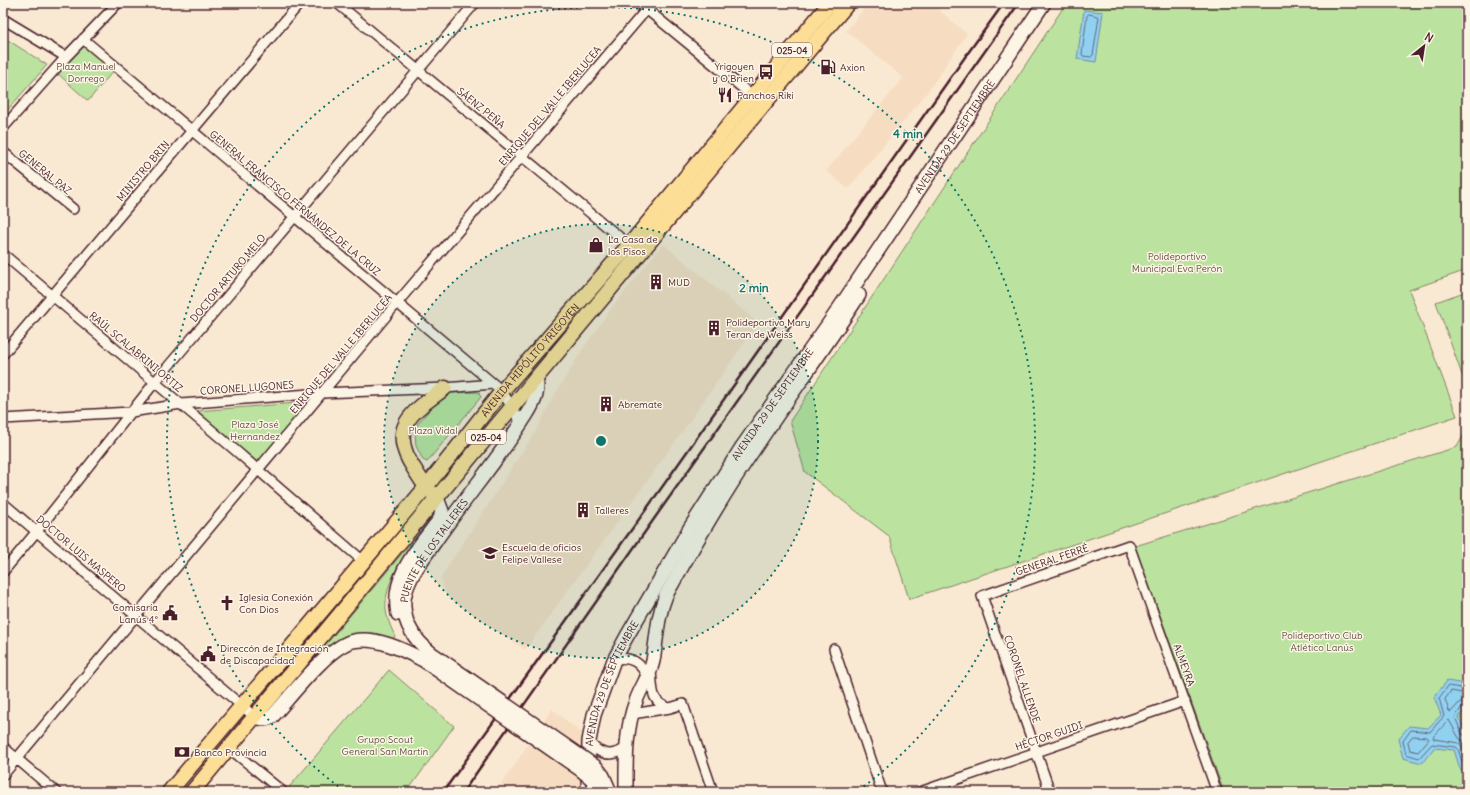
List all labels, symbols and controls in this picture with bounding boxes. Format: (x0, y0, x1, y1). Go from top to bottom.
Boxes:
north arrow (1404, 26, 1444, 66)
text: N (1422, 29, 1436, 45)
street label: ENRIQUE DEL VALLE IBERLUCEA (496, 43, 604, 168)
road number: 025-04 (772, 43, 812, 57)
fuel station icon: Axion (819, 58, 837, 76)
park label: Plaza Manuel Dorrego (56, 60, 116, 85)
place label: Yrigoyen y O'Brien (712, 60, 754, 85)
place label: Axion (840, 61, 865, 74)
bus stop icon: Yrigoyen y O'Brien (757, 63, 775, 81)
street label: AVENIDA 29 DE SEPTIEMBRE (912, 77, 997, 196)
street label: SÁENZ PEÑA (454, 85, 508, 132)
restaurant icon: Panchos Riki (716, 86, 734, 104)
place label: Panchos Riki (737, 89, 794, 102)
text: 4 min (893, 126, 923, 141)
street label: GENERAL FRANCISCO FERNÁNDEZ DE LA CRUZ (207, 128, 383, 279)
street label: MINISTRO BRIN (114, 138, 172, 204)
street label: GENERAL PAZ (16, 147, 74, 197)
street label: DOCTOR ARTURO MELO (187, 231, 269, 325)
place label: La Casa de los Pisos (608, 233, 658, 258)
shop icon: La Casa de los Pisos (587, 236, 605, 254)
park label: Polideportivo Municipal Eva Perón (1132, 250, 1222, 275)
building icon: MUD (647, 273, 665, 291)
place label: MUD (668, 276, 690, 289)
text: 2 min (739, 280, 769, 295)
street label: ENRIQUE DEL VALLE IBERLUCEA (287, 291, 395, 416)
street label: AVENIDA HIPÓLITO YRIGOYEN (478, 301, 582, 419)
street label: RAÚL SCALABRINI ORTIZ (87, 309, 186, 395)
place label: Polideportivo Mary Teran de Weiss (726, 316, 811, 341)
building icon: Polideportivo Mary Teran de Weiss (705, 319, 723, 337)
street label: AVENIDA 29 DE SEPTIEMBRE (729, 345, 816, 463)
street label: CORONEL LUGONES (200, 378, 295, 398)
building icon: Abremate (597, 395, 615, 413)
place label: Abremate (618, 398, 662, 411)
park label: Plaza José Hernandez (230, 418, 280, 443)
park label: Plaza Vidal (408, 424, 458, 437)
road number: 025-04 (466, 430, 506, 444)
centre of rings (594, 434, 608, 448)
street label: PUENTE DE LOS TALLERES (397, 496, 471, 603)
building icon: Talleres (574, 501, 592, 519)
place label: Talleres (595, 504, 629, 517)
street label: DOCTOR LUIS MASPERO (33, 513, 129, 596)
place label: Escuela de oficios Felipe Vallese (502, 541, 582, 566)
street label: GENERAL FERRÉ (1014, 541, 1090, 579)
school or university icon: Escuela de oficios Felipe Vallese (481, 544, 499, 562)
place label: Iglesia Conexión Con Dios (239, 591, 313, 616)
church icon: Iglesia Conexión Con Dios (218, 594, 236, 612)
place label: Comisaría Lanús 4° (113, 601, 158, 626)
public building icon: Comisaría Lanús 4° (161, 604, 179, 622)
street label: AVENIDA 29 DE SEPTIEMBRE (582, 618, 641, 746)
park label: Polideportivo Club Atlético Lanús (1281, 629, 1363, 654)
street label: CORONEL ALLENDE (1001, 633, 1043, 725)
place label: Direccón de Integración de Discapacidad (220, 642, 329, 667)
street label: ALMEYRA (1170, 642, 1198, 689)
public building icon: Direccón de Integración de Discapacidad (199, 645, 217, 663)
street label: HÉCTOR GUIDI (1014, 718, 1084, 754)
park label: Grupo Scout General San Martín (342, 733, 429, 758)
bank icon: Banco Provincia (173, 743, 191, 761)
place label: Banco Provincia (194, 746, 267, 759)

